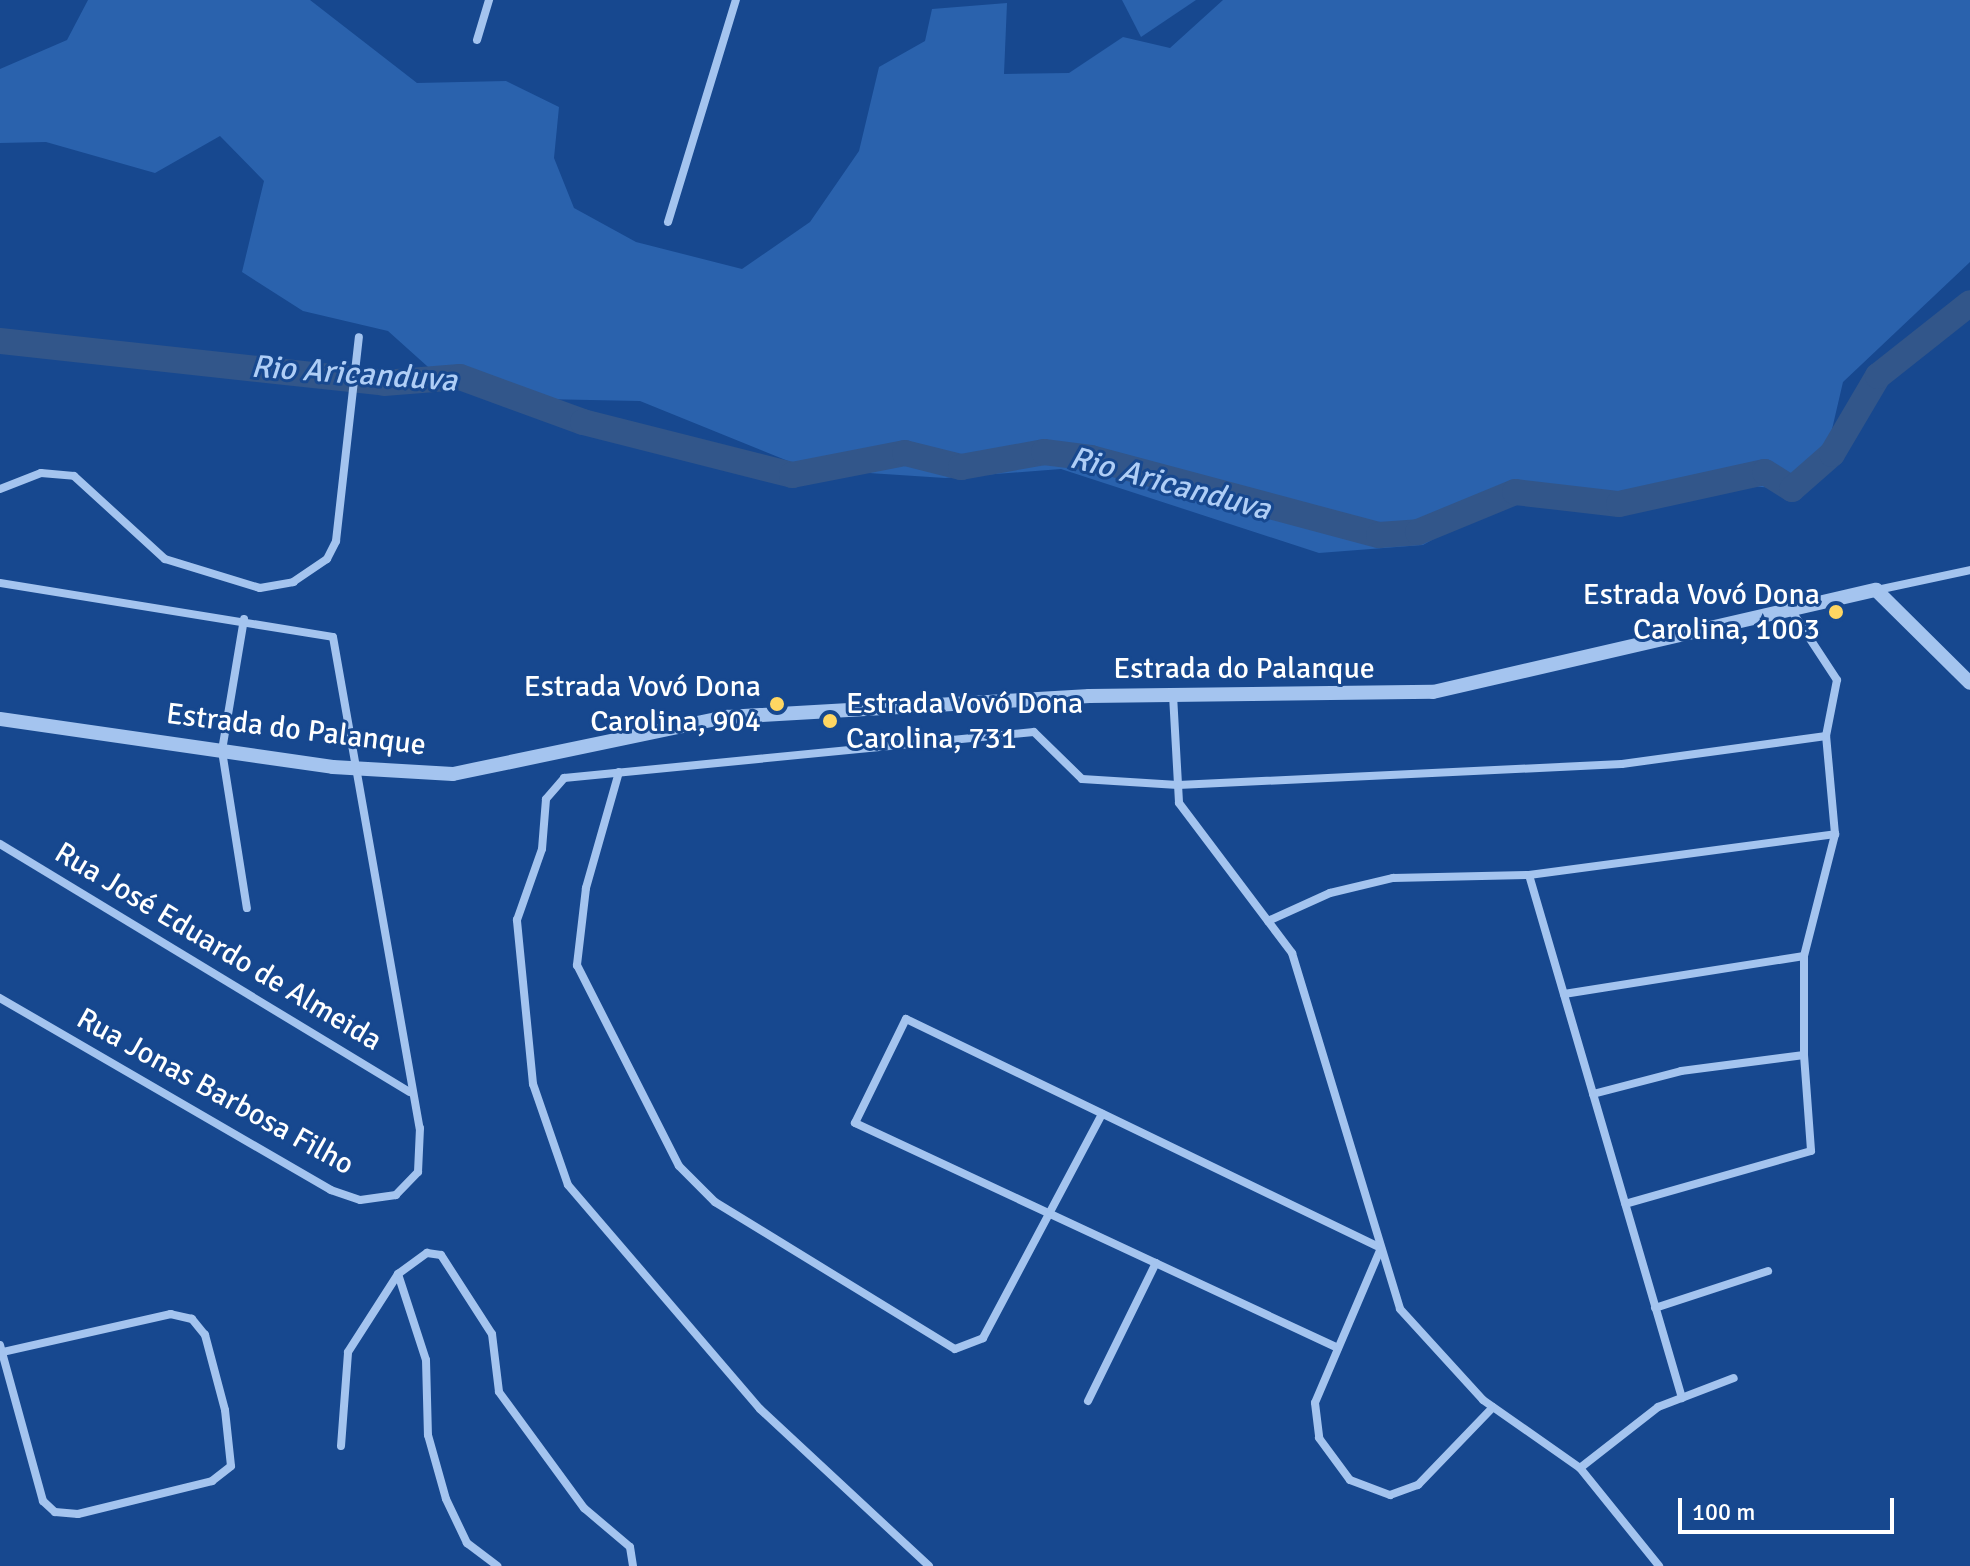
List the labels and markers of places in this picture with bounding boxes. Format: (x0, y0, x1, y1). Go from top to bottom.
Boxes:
place label: Estrada Vovó Dona Carolina, 1003 (1583, 577, 1820, 648)
marker: Estrada Vovó Dona Carolina, 1003 (1827, 603, 1845, 621)
place label: Estrada Vovó Dona Carolina, 904 (524, 669, 761, 740)
place label: Estrada Vovó Dona Carolina, 731 (846, 686, 1083, 756)
marker: Estrada Vovó Dona Carolina, 904 (768, 695, 786, 713)
marker: Estrada Vovó Dona Carolina, 731 (821, 712, 839, 730)

